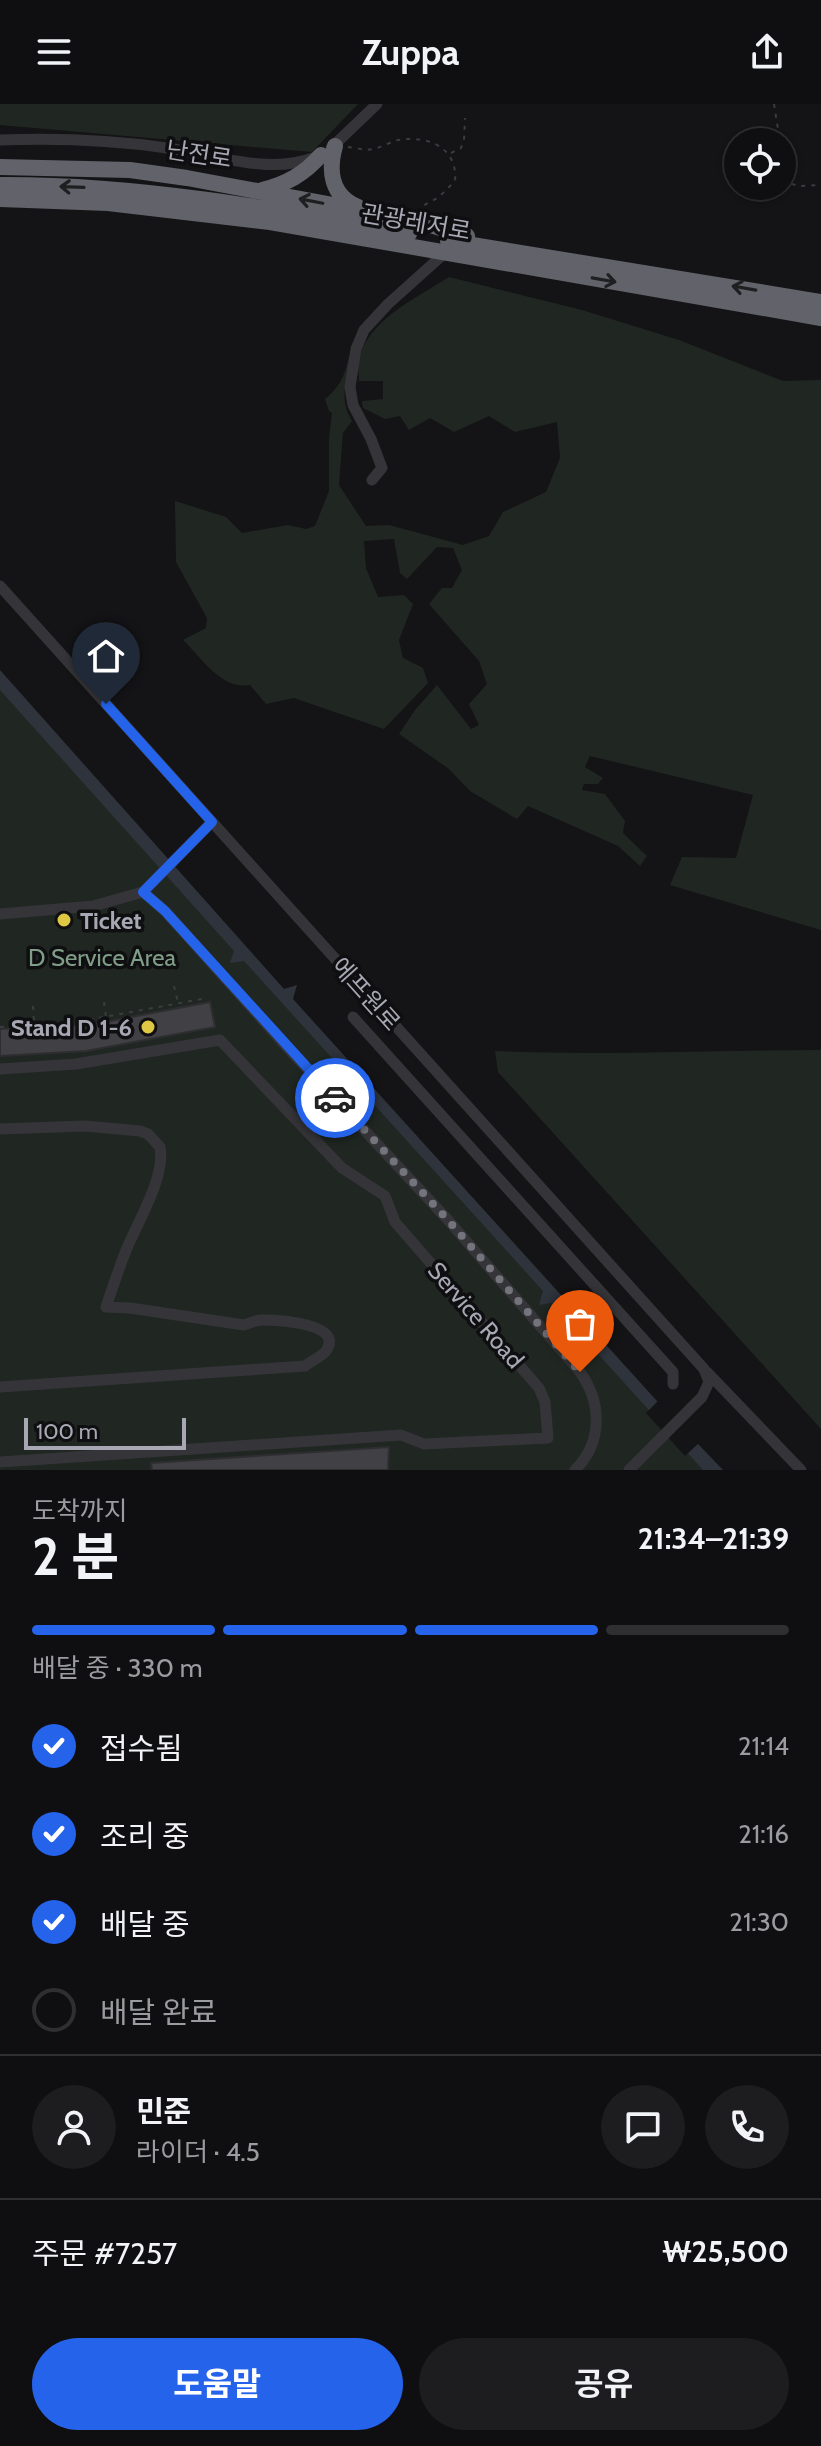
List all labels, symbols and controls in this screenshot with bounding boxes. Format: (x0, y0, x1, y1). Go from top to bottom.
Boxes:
icon: menu (32, 30, 76, 74)
text: Zuppa (362, 30, 459, 74)
icon: share (745, 30, 789, 74)
map controls (724, 128, 796, 200)
button: locate (724, 128, 796, 200)
street label: 난전로 (164, 134, 234, 174)
one-way arrow (59, 179, 86, 194)
one-way arrow (299, 193, 324, 208)
street label: 관광레저로 (359, 198, 473, 246)
one-way arrow (591, 273, 616, 288)
one-way arrow (732, 280, 757, 295)
pin (72, 622, 140, 704)
icon: home (84, 634, 128, 678)
place label: Ticket (80, 906, 142, 935)
marker: Ticket (55, 911, 73, 929)
park label: D Service Area (28, 943, 176, 972)
street label: 에프원로 (326, 951, 406, 1037)
place label: Stand D 1-6 (11, 1013, 132, 1042)
marker: Stand D 1-6 (139, 1018, 157, 1036)
courier (295, 1058, 375, 1138)
icon: car (313, 1076, 357, 1120)
street label: Service Road (422, 1256, 530, 1374)
pin (546, 1290, 614, 1372)
icon: bag (558, 1302, 602, 1346)
scale bar (24, 1414, 186, 1450)
text: 100 m (36, 1418, 98, 1445)
text: 도착까지 (32, 1495, 128, 1527)
text: 21:34–21:39 (638, 1520, 789, 1557)
text: 2 분 (32, 1525, 119, 1588)
text: 배달 중 · 330 m (32, 1652, 202, 1684)
icon: check (32, 1724, 76, 1768)
text: 접수됨 (100, 1730, 183, 1767)
text: 21:14 (738, 1730, 789, 1762)
icon: check (32, 1812, 76, 1856)
text: 조리 중 (100, 1818, 190, 1855)
text: 21:16 (738, 1818, 789, 1850)
icon: check (32, 1900, 76, 1944)
text: 배달 중 (100, 1906, 190, 1943)
text: 21:30 (729, 1906, 789, 1938)
text: 배달 완료 (100, 1994, 217, 2031)
button: person (32, 2085, 116, 2169)
button: chat (601, 2085, 685, 2169)
button: phone (705, 2085, 789, 2169)
text: 민준 (136, 2093, 191, 2130)
text: 라이더 · 4.5 (136, 2136, 260, 2168)
text: ₩25,500 (663, 2233, 789, 2270)
text: 주문 #7257 (32, 2235, 177, 2272)
button: 도움말 (32, 2338, 403, 2430)
button: 공유 (419, 2338, 789, 2430)

